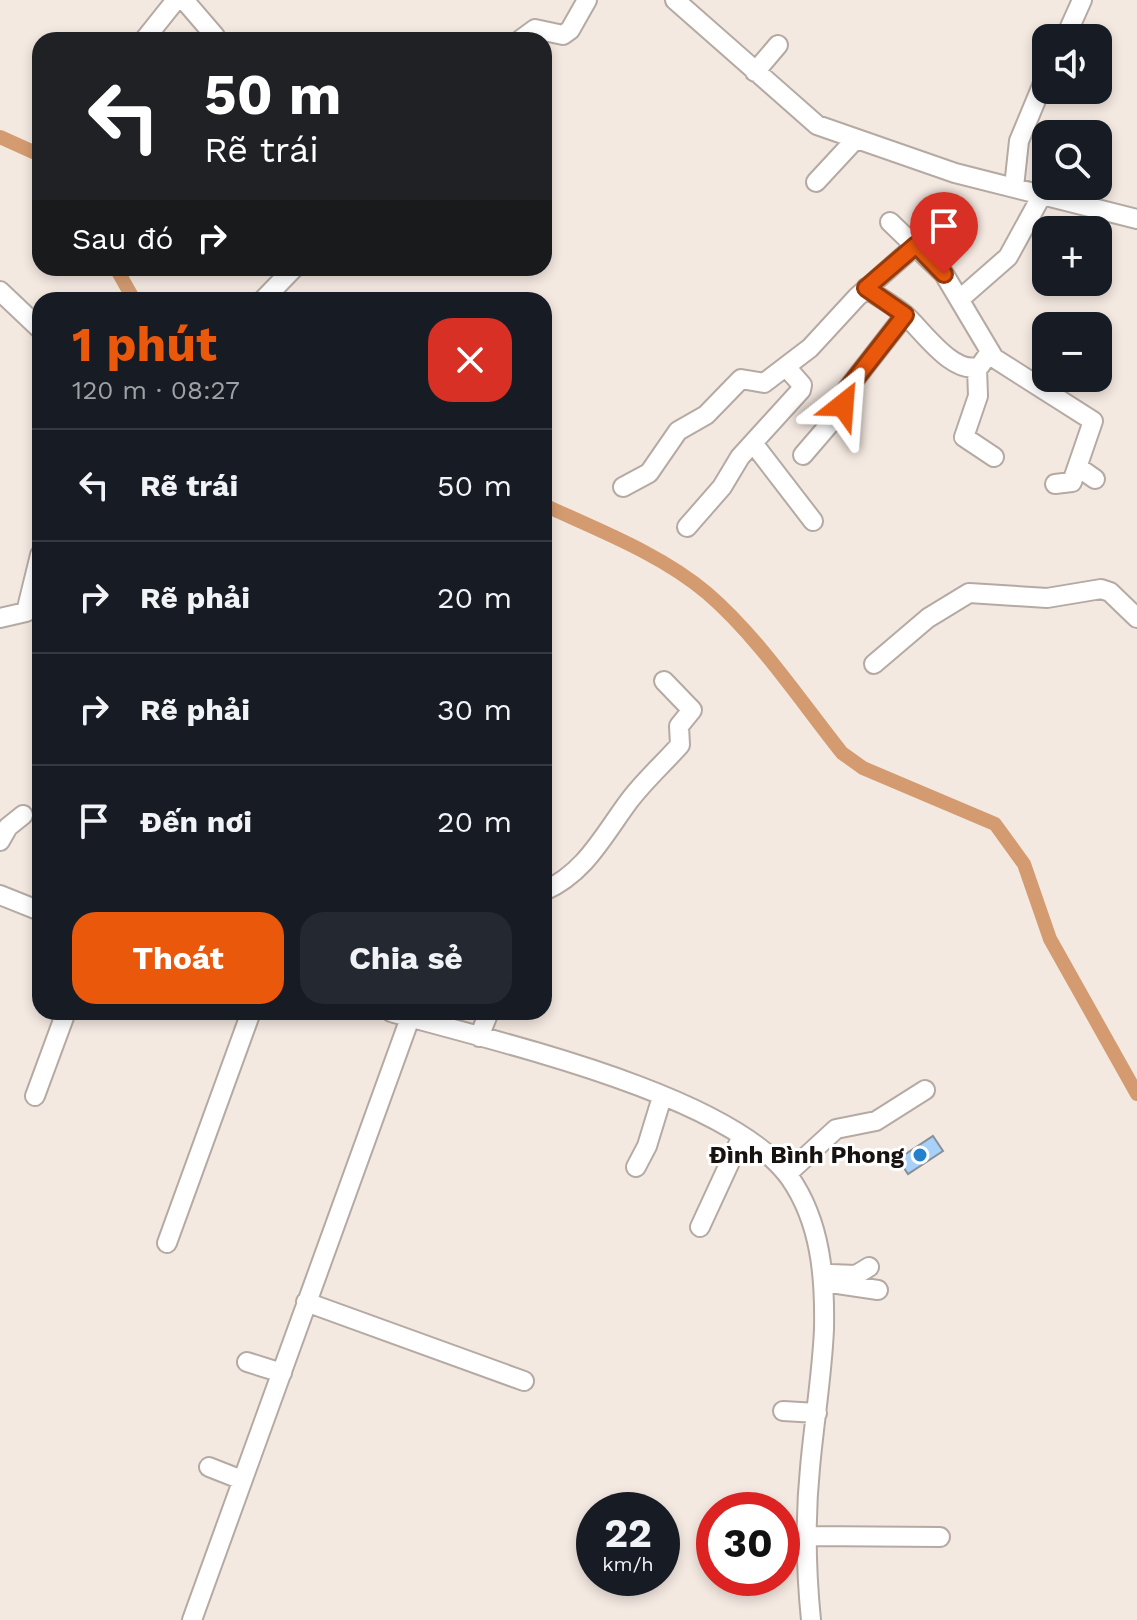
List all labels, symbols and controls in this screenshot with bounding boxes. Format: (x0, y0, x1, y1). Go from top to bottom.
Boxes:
map controls (1032, 24, 1112, 392)
button: sound (1032, 24, 1112, 104)
text: 50 m (204, 62, 341, 128)
icon: left (72, 64, 176, 168)
button: search (1032, 120, 1112, 200)
text: Rẽ trái (204, 129, 319, 171)
pin (910, 192, 978, 274)
icon: arrive (922, 204, 966, 248)
icon: right (190, 216, 234, 260)
button: + (1032, 216, 1112, 296)
text: Sau đó (72, 221, 174, 256)
button: − (1032, 312, 1112, 392)
text: 1 phút (72, 316, 217, 373)
button: close (428, 318, 512, 402)
position arrow (801, 363, 885, 447)
text: 120 m · 08:27 (72, 375, 240, 405)
icon: left (72, 463, 116, 507)
text: Rẽ trái (140, 468, 238, 503)
text: 50 m (437, 468, 512, 503)
icon: right (72, 575, 116, 619)
text: Rẽ phải (140, 580, 250, 615)
text: 20 m (437, 580, 512, 615)
icon: right (72, 687, 116, 731)
text: Rẽ phải (140, 692, 250, 727)
text: 30 m (437, 692, 512, 727)
icon: arrive (72, 799, 116, 843)
text: Đến nơi (140, 804, 252, 839)
text: 20 m (437, 804, 512, 839)
button: Thoát (72, 912, 284, 1004)
button: Chia sẻ (300, 912, 512, 1004)
place label: Đình Bình Phong (709, 1141, 905, 1169)
marker: Đình Bình Phong (911, 1146, 929, 1164)
speed limit sign: 30 (696, 1492, 800, 1596)
text: 22 (604, 1510, 652, 1557)
text: km/h (602, 1552, 654, 1576)

